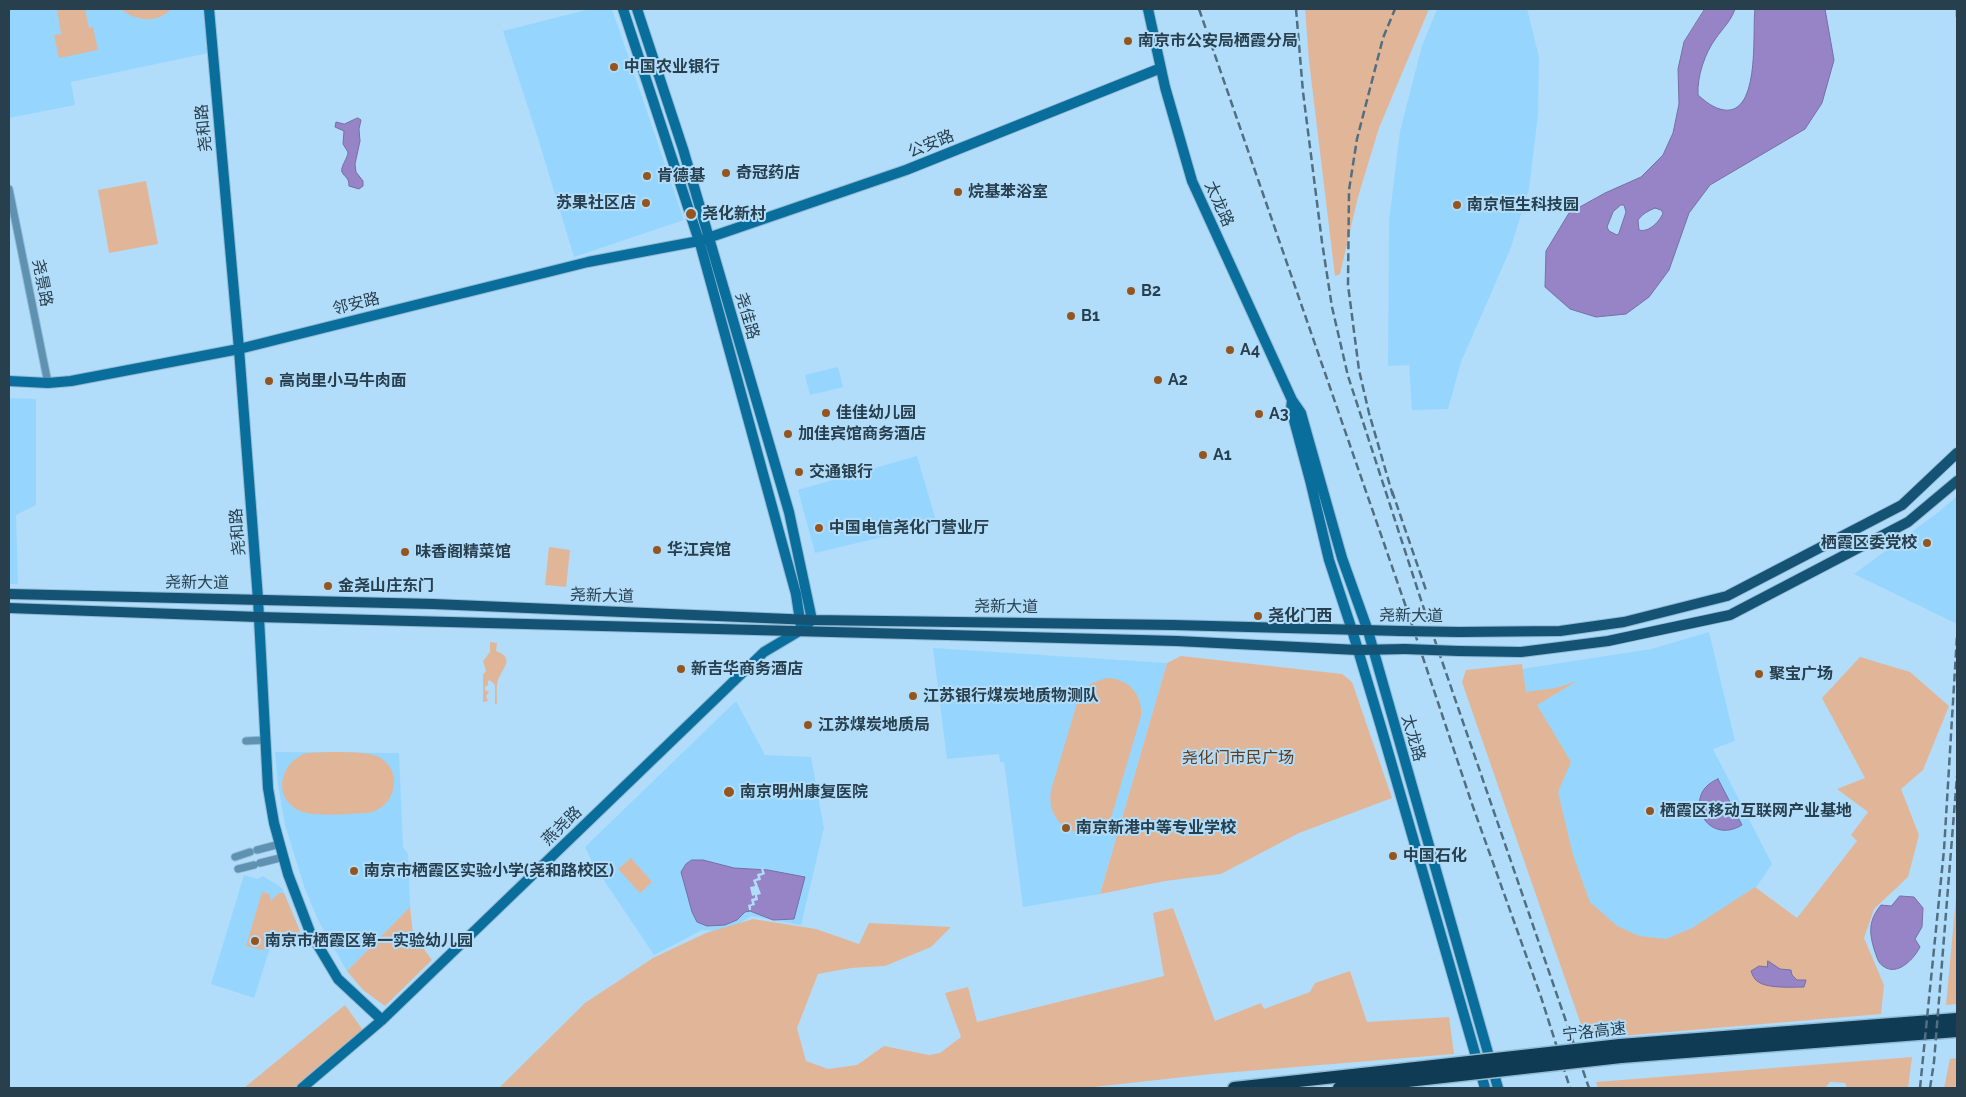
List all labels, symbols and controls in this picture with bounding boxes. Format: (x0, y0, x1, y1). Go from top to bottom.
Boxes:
place label: 南京市公安局栖霞分局 (1138, 31, 1298, 51)
marker: 南京市公安局栖霞分局 (1122, 35, 1134, 47)
place label: 中国农业银行 (624, 57, 720, 77)
marker: 中国农业银行 (608, 61, 620, 73)
street label: 尧和路 (192, 103, 216, 153)
street label: 公安路 (905, 126, 957, 162)
place label: 奇冠药店 (736, 163, 800, 183)
place label: 肯德基 (657, 166, 705, 186)
marker: 奇冠药店 (720, 167, 732, 179)
marker: 肯德基 (641, 170, 653, 182)
street label: 太龙路 (1200, 178, 1238, 230)
place label: 烷基苯浴室 (968, 182, 1048, 202)
marker: 烷基苯浴室 (952, 186, 964, 198)
place label: 苏果社区店 (556, 193, 636, 213)
place label: 南京恒生科技园 (1467, 195, 1579, 215)
marker: 苏果社区店 (640, 197, 652, 209)
marker: 南京恒生科技园 (1451, 199, 1463, 211)
place label: 尧化新村 (702, 204, 766, 224)
marker: 尧化新村 (684, 207, 698, 221)
street label: 尧景路 (28, 258, 56, 308)
place label: B2 (1141, 281, 1161, 301)
marker: B2 (1125, 285, 1137, 297)
street label: 邻安路 (330, 289, 382, 319)
street label: 尧佳路 (731, 290, 763, 342)
place label: B1 (1081, 306, 1100, 326)
marker: B1 (1065, 310, 1077, 322)
place label: A4 (1240, 340, 1260, 360)
marker: A4 (1224, 344, 1236, 356)
place label: A2 (1168, 370, 1188, 390)
place label: 高岗里小马牛肉面 (279, 371, 407, 391)
marker: A2 (1152, 374, 1164, 386)
marker: 高岗里小马牛肉面 (263, 375, 275, 387)
place label: 佳佳幼儿园 (836, 403, 916, 423)
place label: A3 (1269, 404, 1289, 424)
marker: 佳佳幼儿园 (820, 407, 832, 419)
marker: A3 (1253, 408, 1265, 420)
place label: 加佳宾馆商务酒店 (798, 424, 926, 444)
marker: 加佳宾馆商务酒店 (782, 428, 794, 440)
place label: A1 (1213, 445, 1232, 465)
marker: A1 (1197, 449, 1209, 461)
place label: 交通银行 (809, 462, 873, 482)
marker: 交通银行 (793, 466, 805, 478)
street label: 尧和路 (227, 507, 249, 557)
place label: 中国电信尧化门营业厅 (829, 518, 989, 538)
marker: 中国电信尧化门营业厅 (813, 522, 825, 534)
place label: 栖霞区委党校 (1821, 533, 1917, 553)
marker: 栖霞区委党校 (1921, 537, 1933, 549)
place label: 华江宾馆 (667, 540, 731, 560)
place label: 味香阁精菜馆 (415, 542, 511, 562)
marker: 华江宾馆 (651, 544, 663, 556)
marker: 味香阁精菜馆 (399, 546, 411, 558)
street label: 尧新大道 (165, 573, 229, 593)
place label: 金尧山庄东门 (338, 576, 434, 596)
marker: 金尧山庄东门 (322, 580, 334, 592)
street label: 尧新大道 (570, 585, 634, 607)
street label: 尧新大道 (974, 597, 1038, 617)
place label: 尧化门西 (1268, 606, 1332, 626)
street label: 尧新大道 (1379, 606, 1443, 626)
marker: 尧化门西 (1252, 610, 1264, 622)
place label: 新吉华商务酒店 (691, 659, 803, 679)
marker: 新吉华商务酒店 (675, 663, 687, 675)
place label: 聚宝广场 (1769, 664, 1833, 684)
marker: 聚宝广场 (1753, 668, 1765, 680)
place label: 江苏银行煤炭地质物测队 (923, 686, 1099, 706)
marker: 江苏银行煤炭地质物测队 (907, 690, 919, 702)
street label: 太龙路 (1397, 712, 1429, 764)
place label: 江苏煤炭地质局 (818, 715, 930, 735)
marker: 江苏煤炭地质局 (802, 719, 814, 731)
park label: 尧化门市民广场 (1182, 748, 1294, 768)
place label: 南京明州康复医院 (740, 782, 868, 802)
marker: 南京明州康复医院 (722, 785, 736, 799)
place label: 栖霞区移动互联网产业基地 (1660, 801, 1852, 821)
street label: 燕尧路 (538, 802, 586, 850)
marker: 栖霞区移动互联网产业基地 (1644, 805, 1656, 817)
place label: 南京新港中等专业学校 (1076, 818, 1236, 838)
marker: 南京新港中等专业学校 (1060, 822, 1072, 834)
place label: 中国石化 (1403, 846, 1467, 866)
marker: 中国石化 (1387, 850, 1399, 862)
place label: 南京市栖霞区实验小学(尧和路校区) (364, 861, 614, 881)
marker: 南京市栖霞区实验小学(尧和路校区) (348, 865, 360, 877)
place label: 南京市栖霞区第一实验幼儿园 (265, 931, 473, 951)
marker: 南京市栖霞区第一实验幼儿园 (249, 935, 261, 947)
street label: 宁洛高速 (1561, 1019, 1627, 1045)

